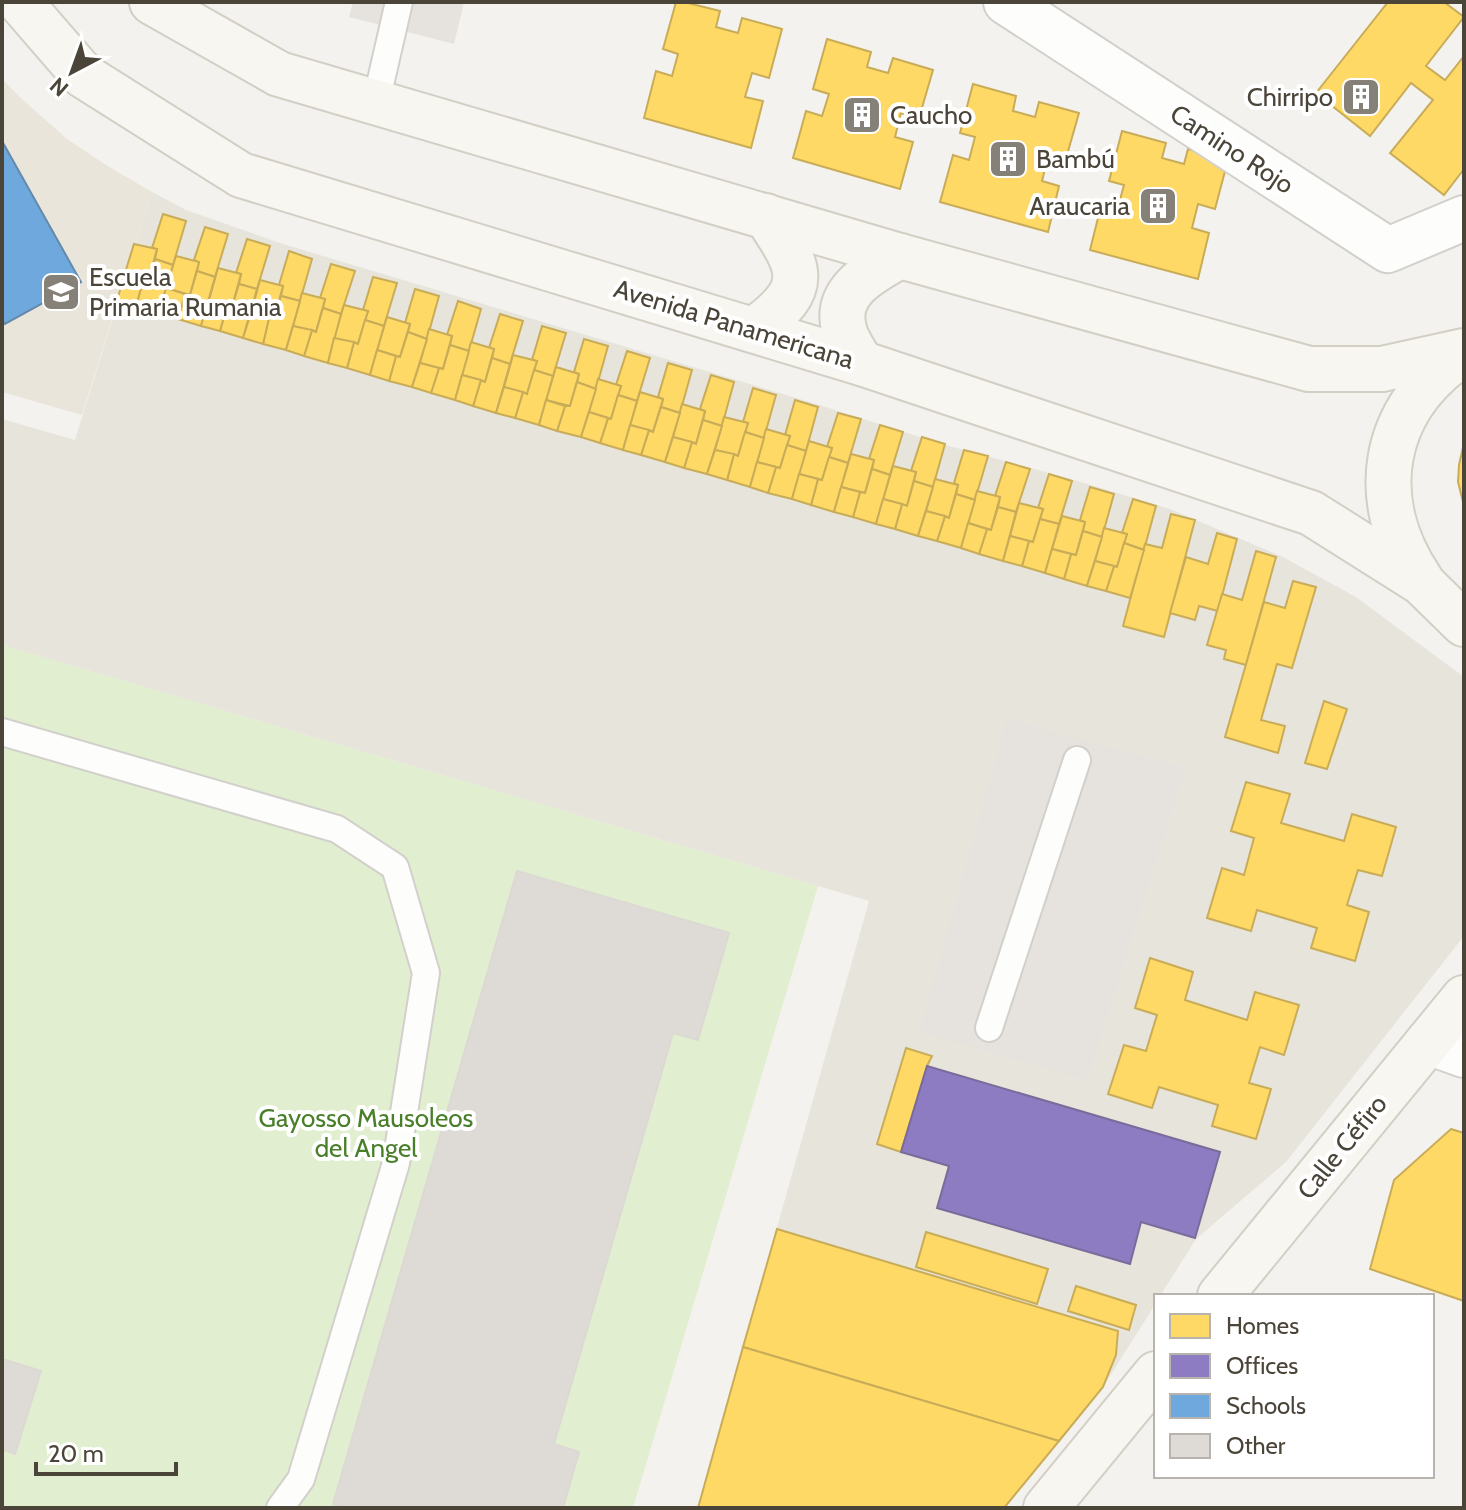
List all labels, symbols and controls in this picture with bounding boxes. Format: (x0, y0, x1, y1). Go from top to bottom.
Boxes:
north arrow (32, 32, 112, 112)
text: N (44, 71, 74, 102)
building icon: Chirripo (1340, 76, 1382, 118)
place label: Chirripo (1247, 81, 1333, 113)
building icon: Caucho (841, 94, 883, 136)
street label: Camino Rojo (1164, 97, 1300, 201)
place label: Caucho (890, 99, 972, 131)
building icon: Bambú (987, 138, 1029, 180)
place label: Bambú (1036, 143, 1115, 175)
building icon: Araucaria (1137, 185, 1179, 227)
place label: Araucaria (1029, 190, 1131, 222)
place label: Escuela Primaria Rumania (89, 261, 282, 323)
school or university icon: Escuela Primaria Rumania (40, 271, 82, 313)
street label: Avenida Panamericana (610, 272, 858, 376)
street label: Calle Céfiro (1290, 1088, 1394, 1206)
park label: Gayosso Mausoleos del Angel (259, 1102, 474, 1164)
legend (1154, 1294, 1434, 1478)
text: Homes (1226, 1311, 1299, 1340)
text: Offices (1226, 1351, 1298, 1380)
text: Schools (1226, 1391, 1306, 1420)
scale bar (36, 1426, 176, 1476)
text: Other (1226, 1431, 1286, 1460)
text: 20 m (48, 1439, 104, 1468)

